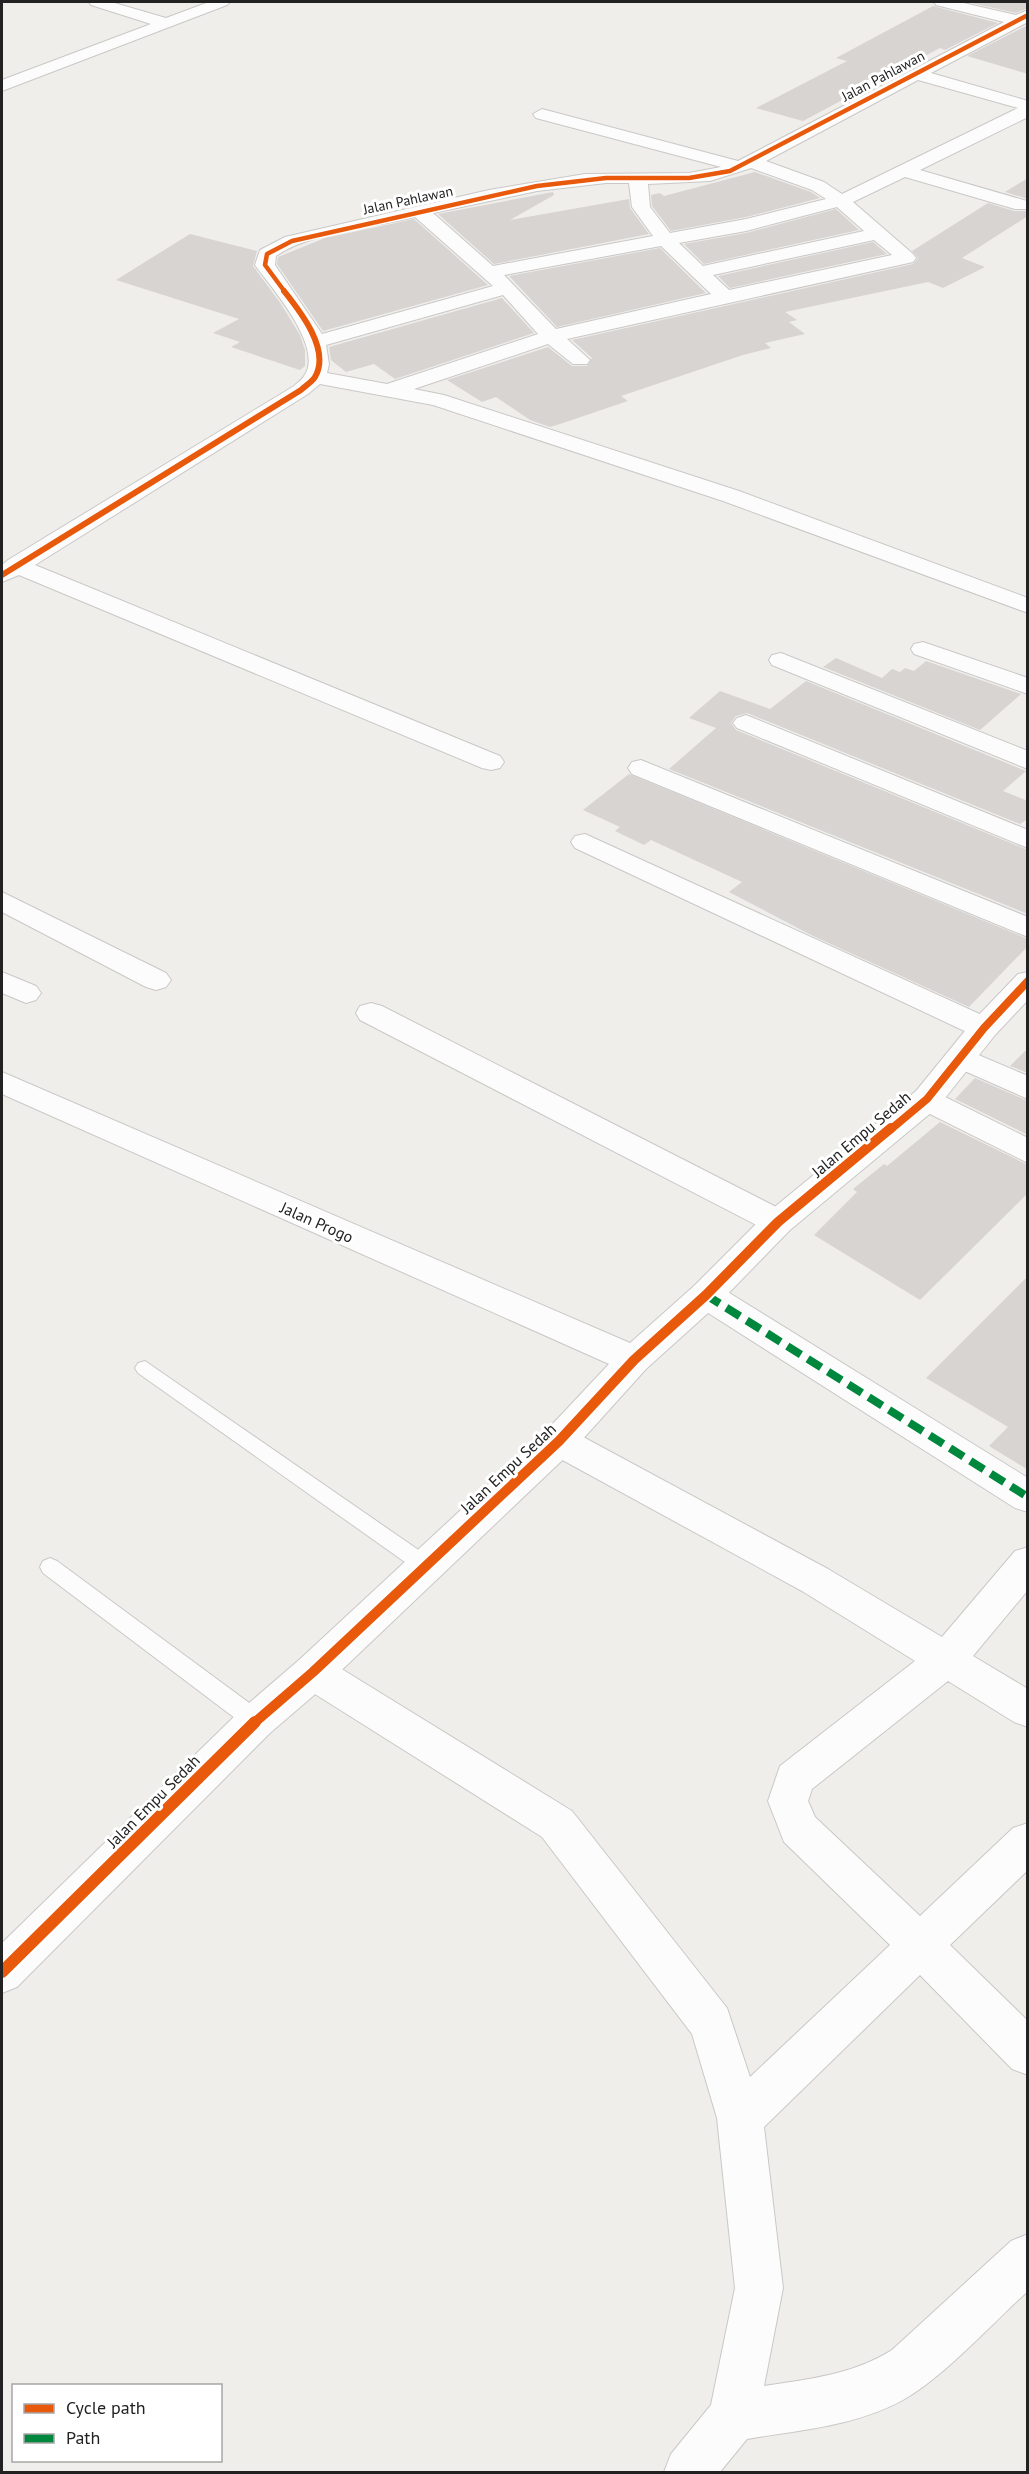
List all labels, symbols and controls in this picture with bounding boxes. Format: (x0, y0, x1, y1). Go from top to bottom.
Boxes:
street label: Jalan Pahlawan (838, 47, 928, 106)
street label: Jalan Pahlawan (360, 182, 455, 219)
street label: Jalan Empu Sedah (807, 1087, 915, 1182)
street label: Jalan Progo (276, 1197, 357, 1247)
street label: Jalan Empu Sedah (455, 1419, 560, 1518)
street label: Jalan Empu Sedah (102, 1750, 204, 1852)
legend (12, 2384, 222, 2462)
text: Cycle path (66, 2396, 146, 2419)
text: Path (66, 2426, 100, 2449)

